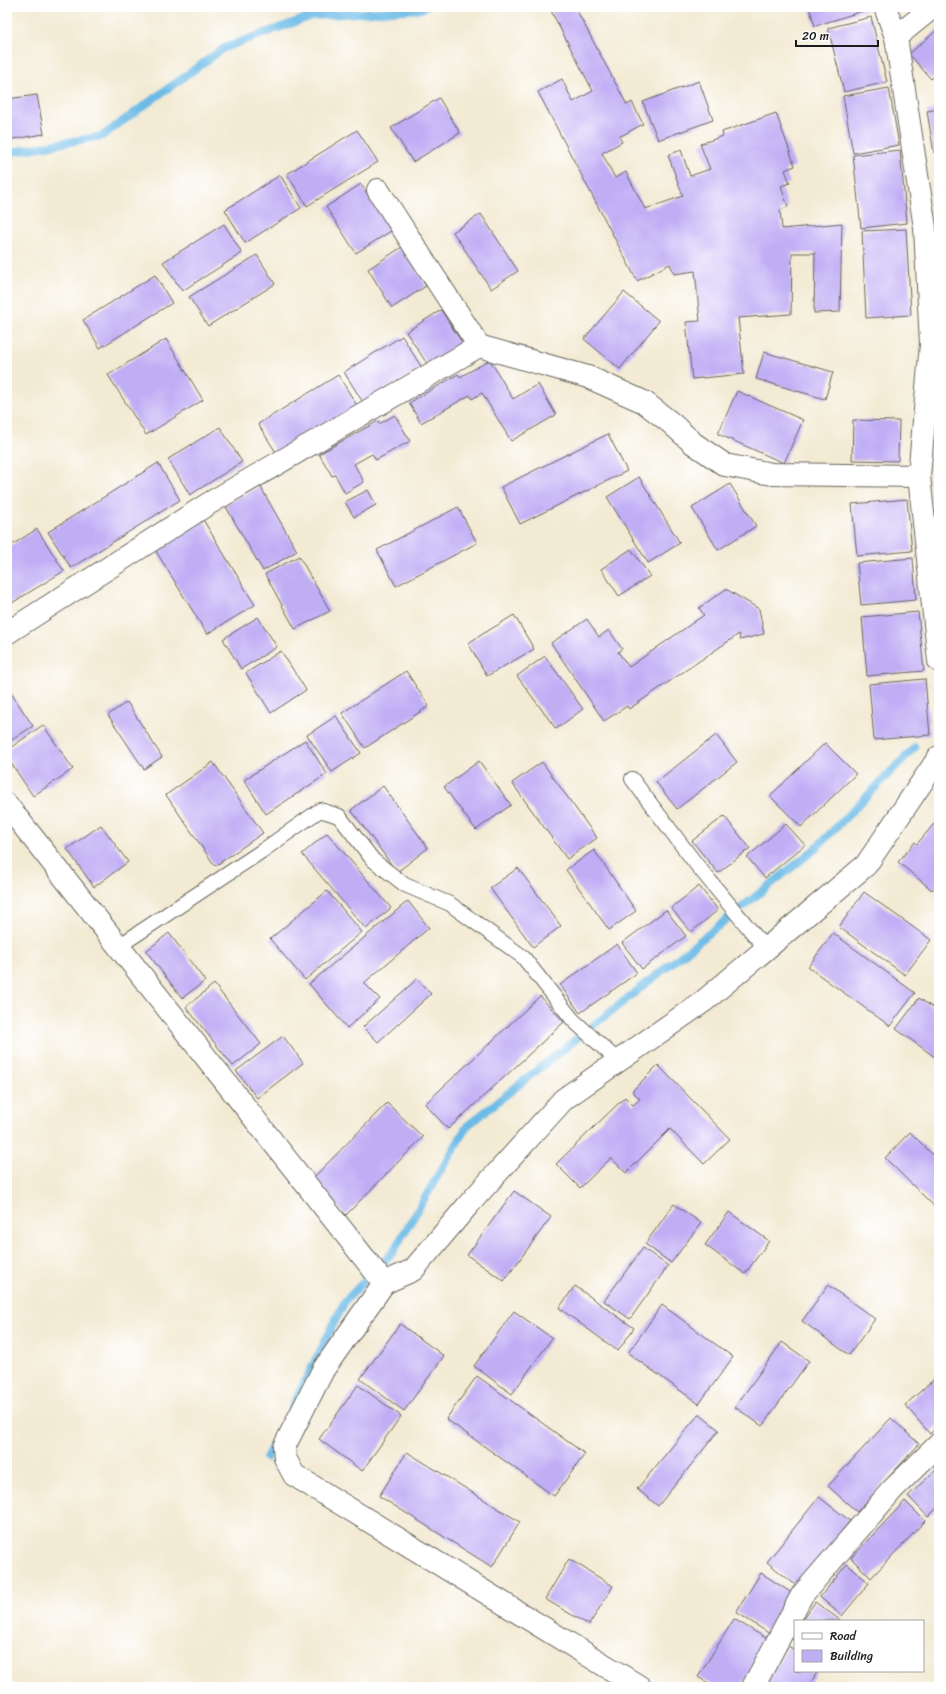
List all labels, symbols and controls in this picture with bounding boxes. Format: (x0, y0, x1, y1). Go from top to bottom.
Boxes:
scale bar (796, 22, 878, 48)
text: 20 m (802, 25, 829, 47)
legend (794, 1620, 924, 1672)
text: Road (830, 1625, 857, 1647)
text: Building (830, 1645, 873, 1667)

